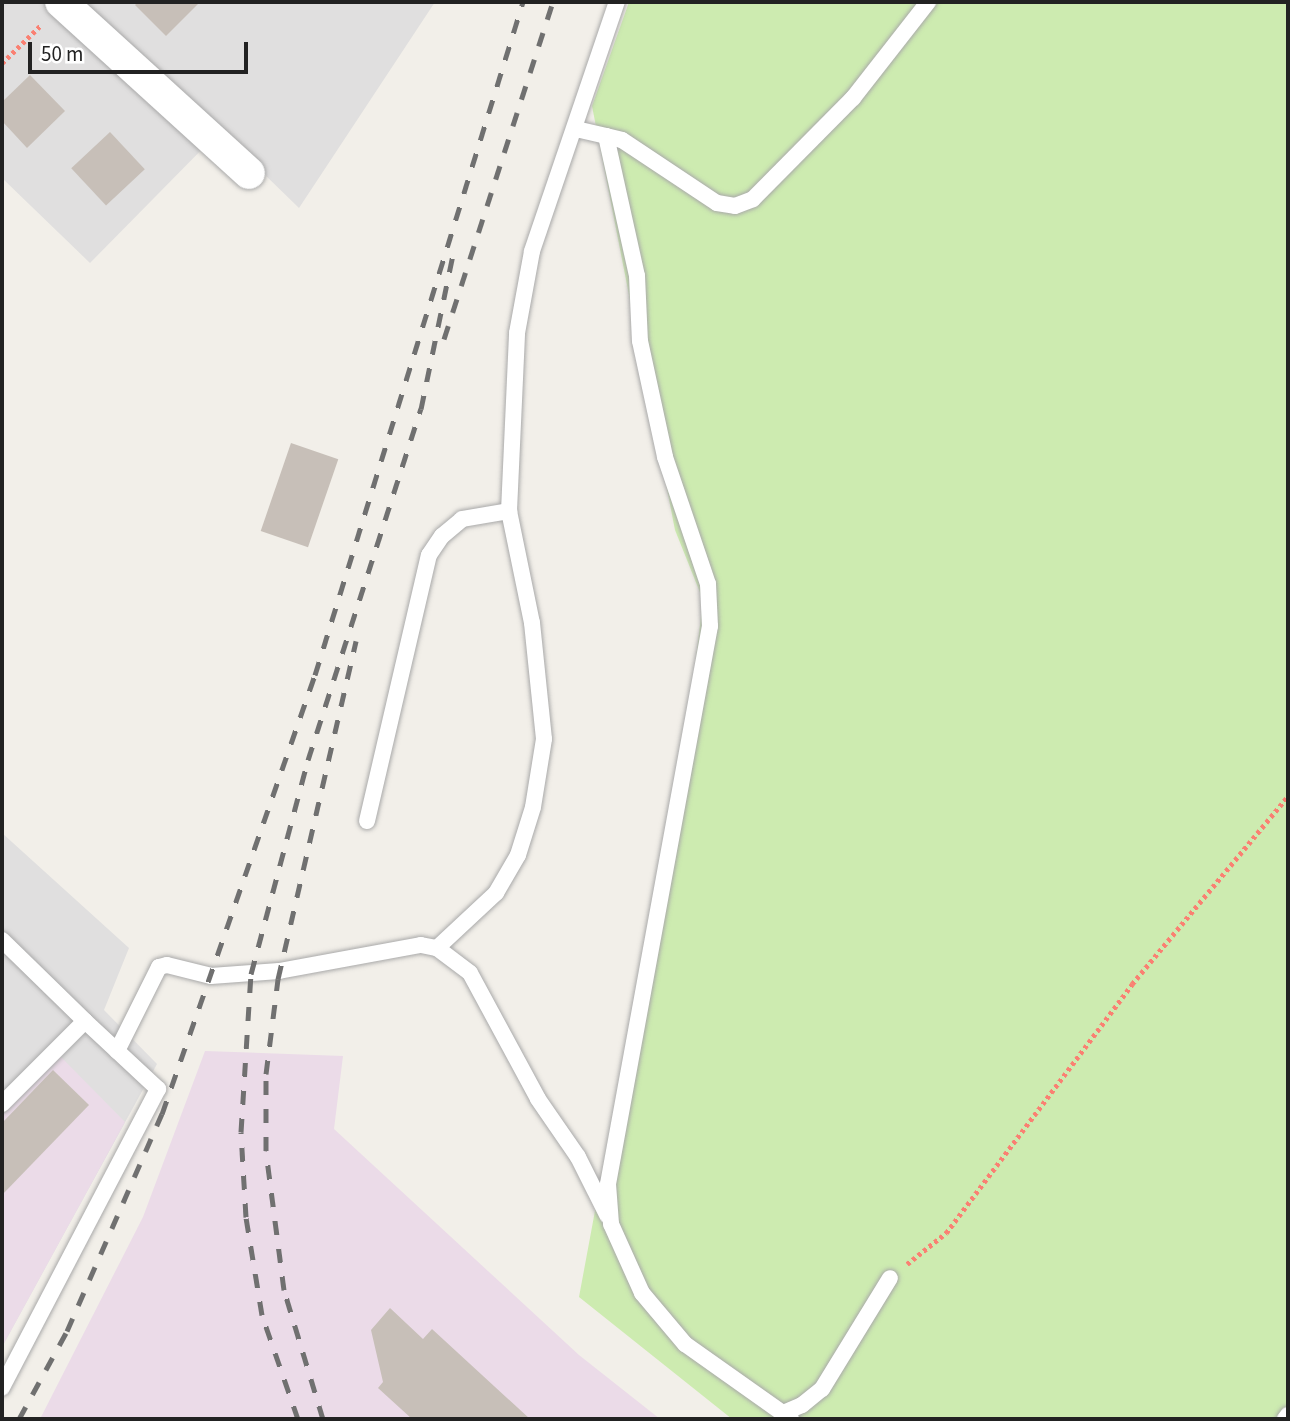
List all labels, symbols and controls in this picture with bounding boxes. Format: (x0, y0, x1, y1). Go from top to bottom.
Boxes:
scale bar (32, 28, 252, 72)
text: 50 m (41, 39, 83, 69)

